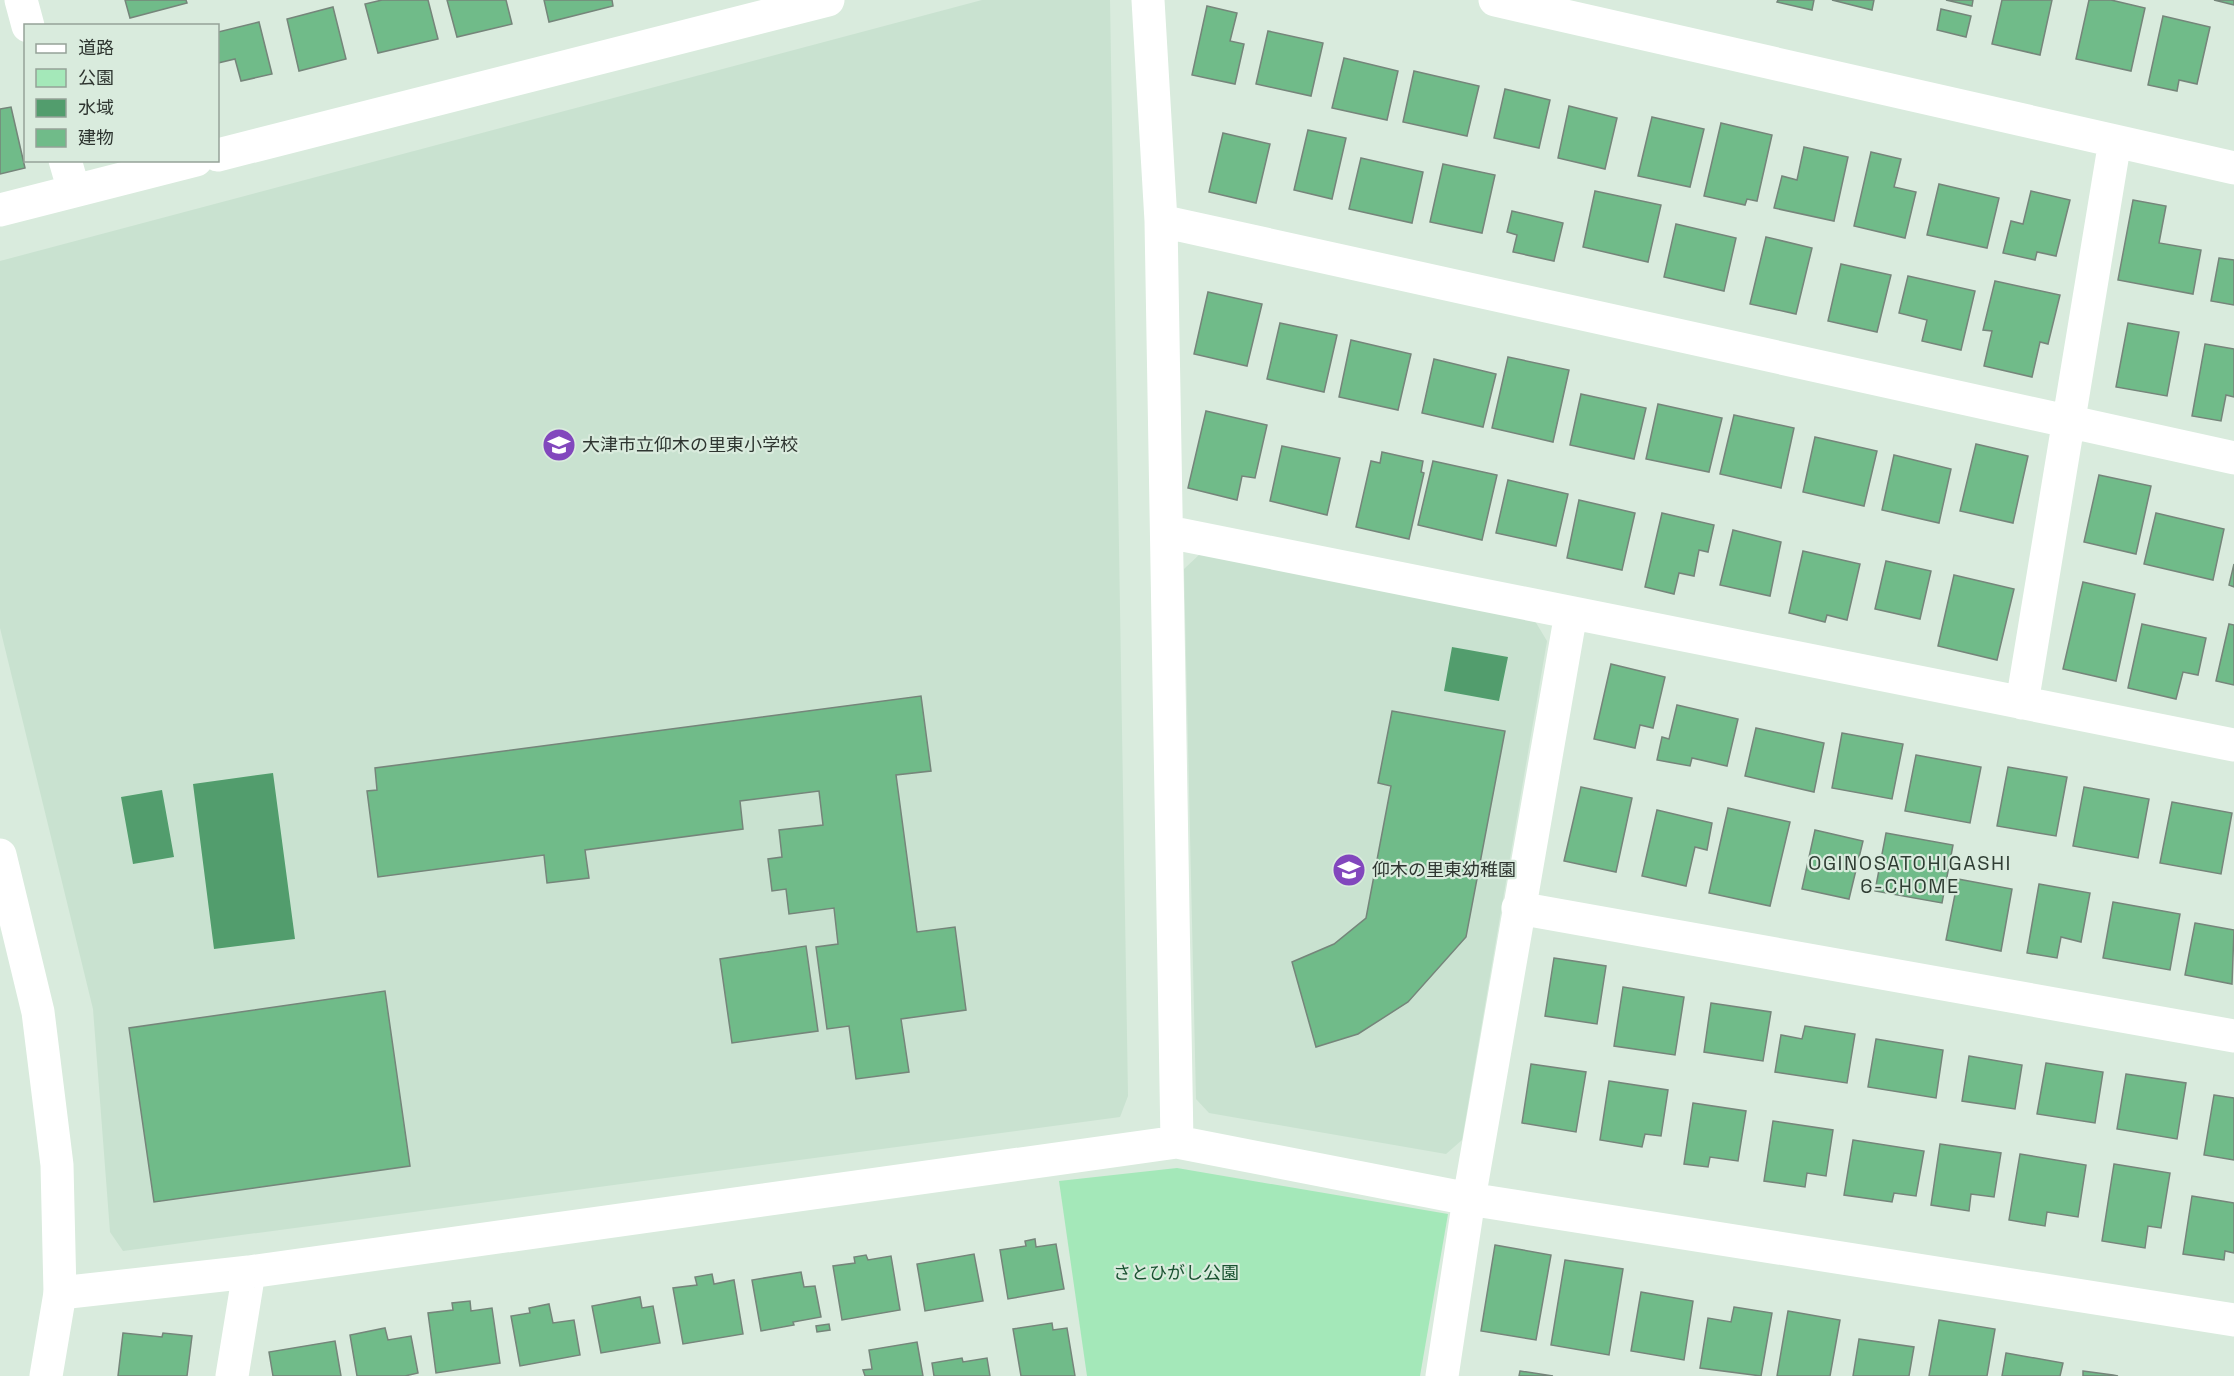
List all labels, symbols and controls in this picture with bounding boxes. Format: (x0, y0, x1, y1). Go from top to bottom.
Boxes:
legend (24, 24, 219, 162)
text: 道路 (78, 36, 114, 59)
text: 公園 (78, 66, 114, 89)
text: 水域 (78, 96, 114, 119)
text: 建物 (78, 126, 114, 149)
school or university icon: 大津市立仰木の里東小学校 (541, 427, 577, 463)
place label: 大津市立仰木の里東小学校 (582, 433, 798, 456)
district label: OGINOSATOHIGASHI 6-CHOME (1808, 850, 2012, 899)
school or university icon: 仰木の里東幼稚園 (1331, 852, 1367, 888)
place label: 仰木の里東幼稚園 (1372, 858, 1516, 881)
park label: さとひがし公園 (1113, 1261, 1239, 1284)

